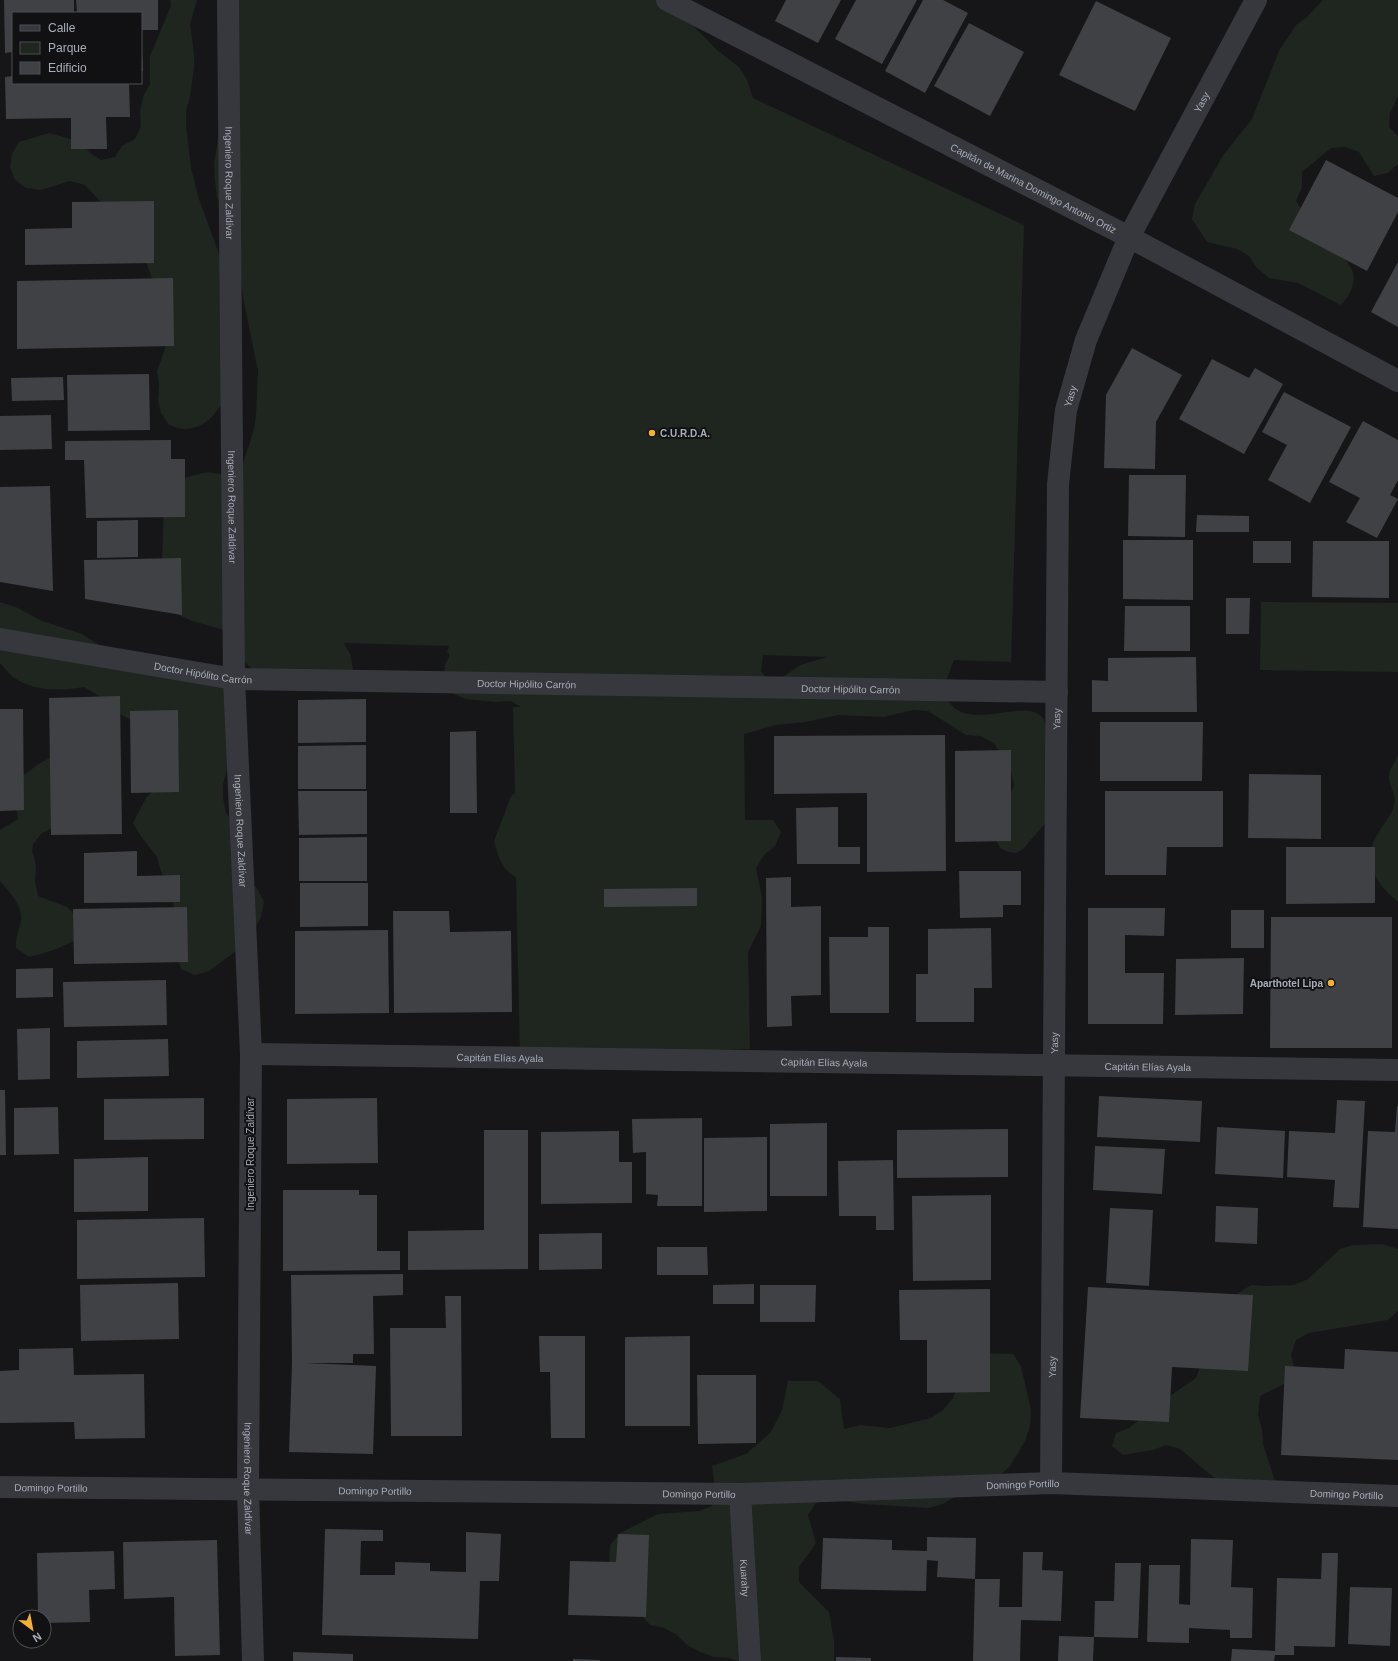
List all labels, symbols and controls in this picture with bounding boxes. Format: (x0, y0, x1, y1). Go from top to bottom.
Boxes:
legend (12, 12, 142, 84)
text: Calle (48, 21, 76, 35)
text: Parque (48, 41, 87, 55)
text: Edificio (48, 61, 87, 75)
street label: Yasy (1192, 90, 1212, 114)
street label: Ingeniero Roque Zaldívar (223, 126, 235, 240)
street label: Capitán de Marina Domingo Antonio Ortiz (949, 141, 1118, 236)
street label: Yasy (1062, 384, 1079, 408)
marker: C.U.R.D.A. (647, 428, 657, 438)
place label: C.U.R.D.A. (660, 428, 710, 439)
street label: Ingeniero Roque Zaldívar (226, 450, 238, 564)
street label: Doctor Hipólito Carrón (153, 660, 252, 685)
street label: Doctor Hipólito Carrón (477, 678, 576, 690)
street label: Doctor Hipólito Carrón (801, 683, 900, 696)
street label: Yasy (1051, 708, 1062, 730)
street label: Ingeniero Roque Zaldívar (232, 774, 248, 888)
place label: Aparthotel Lipa (1250, 978, 1323, 989)
marker: Aparthotel Lipa (1326, 978, 1336, 988)
street label: Yasy (1049, 1032, 1060, 1054)
street label: Capitán Elías Ayala (457, 1052, 544, 1064)
street label: Capitán Elías Ayala (781, 1056, 868, 1069)
street label: Capitán Elías Ayala (1105, 1061, 1192, 1073)
street label: Ingeniero Roque Zaldívar (245, 1097, 256, 1210)
street label: Yasy (1047, 1356, 1058, 1378)
street label: Ingeniero Roque Zaldívar (242, 1422, 254, 1536)
street label: Domingo Portillo (986, 1478, 1060, 1491)
street label: Domingo Portillo (14, 1482, 88, 1494)
street label: Domingo Portillo (338, 1485, 412, 1497)
street label: Domingo Portillo (662, 1488, 736, 1500)
street label: Domingo Portillo (1310, 1488, 1384, 1501)
street label: Kuarahy (738, 1559, 751, 1597)
north arrow (12, 1609, 52, 1649)
text: N (31, 1630, 44, 1645)

